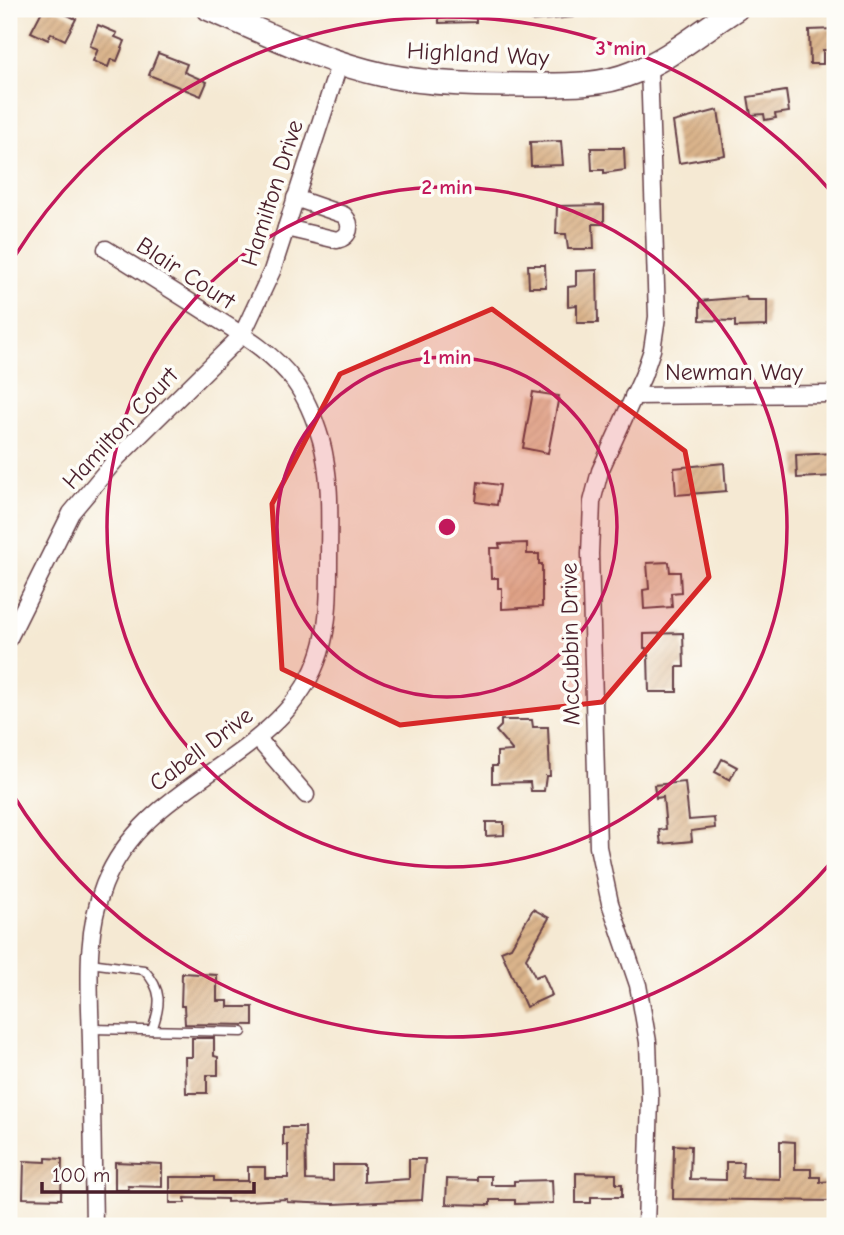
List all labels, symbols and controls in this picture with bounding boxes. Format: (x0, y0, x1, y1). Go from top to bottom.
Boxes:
street label: Highland Way (406, 36, 550, 72)
text: 3 min (595, 36, 647, 60)
street label: Hamilton Drive (235, 116, 309, 270)
text: 2 min (421, 175, 473, 199)
street label: Blair Court (132, 231, 241, 316)
text: 1 min (423, 345, 471, 369)
street label: Newman Way (665, 358, 803, 386)
street label: Hamilton Court (56, 360, 184, 495)
centre of rings (435, 515, 459, 539)
street label: McCubbin Drive (555, 562, 585, 726)
street label: Cabell Drive (144, 701, 258, 797)
scale bar (42, 1151, 254, 1195)
text: 100 m (52, 1163, 110, 1187)

